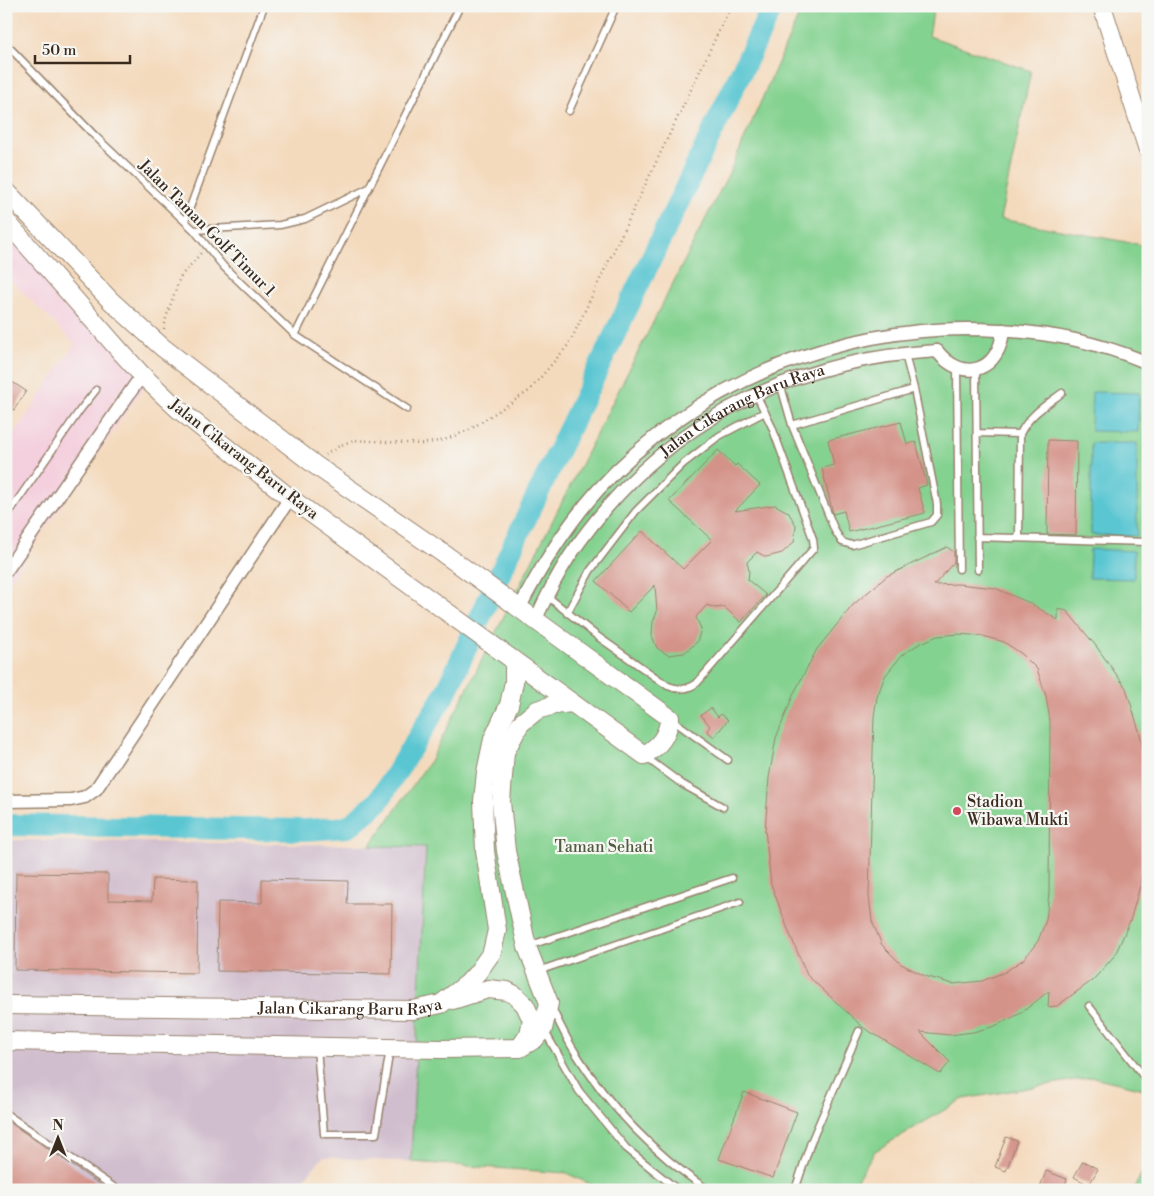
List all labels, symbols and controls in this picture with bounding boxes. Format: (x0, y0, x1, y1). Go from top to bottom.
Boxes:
scale bar (35, 32, 130, 64)
text: 50 m (42, 41, 76, 60)
street label: Jalan Taman Golf Timur 1 (134, 155, 280, 301)
street label: Jalan Cikarang Baru Raya (655, 360, 828, 462)
street label: Jalan Cikarang Baru Raya (164, 394, 323, 524)
place label: Stadion Wibawa Mukti (966, 792, 1068, 830)
marker: Stadion Wibawa Mukti (951, 805, 963, 817)
park label: Taman Sehati (554, 837, 654, 857)
street label: Jalan Cikarang Baru Raya (257, 994, 444, 1020)
north arrow (32, 1114, 82, 1164)
text: N (52, 1117, 64, 1135)

